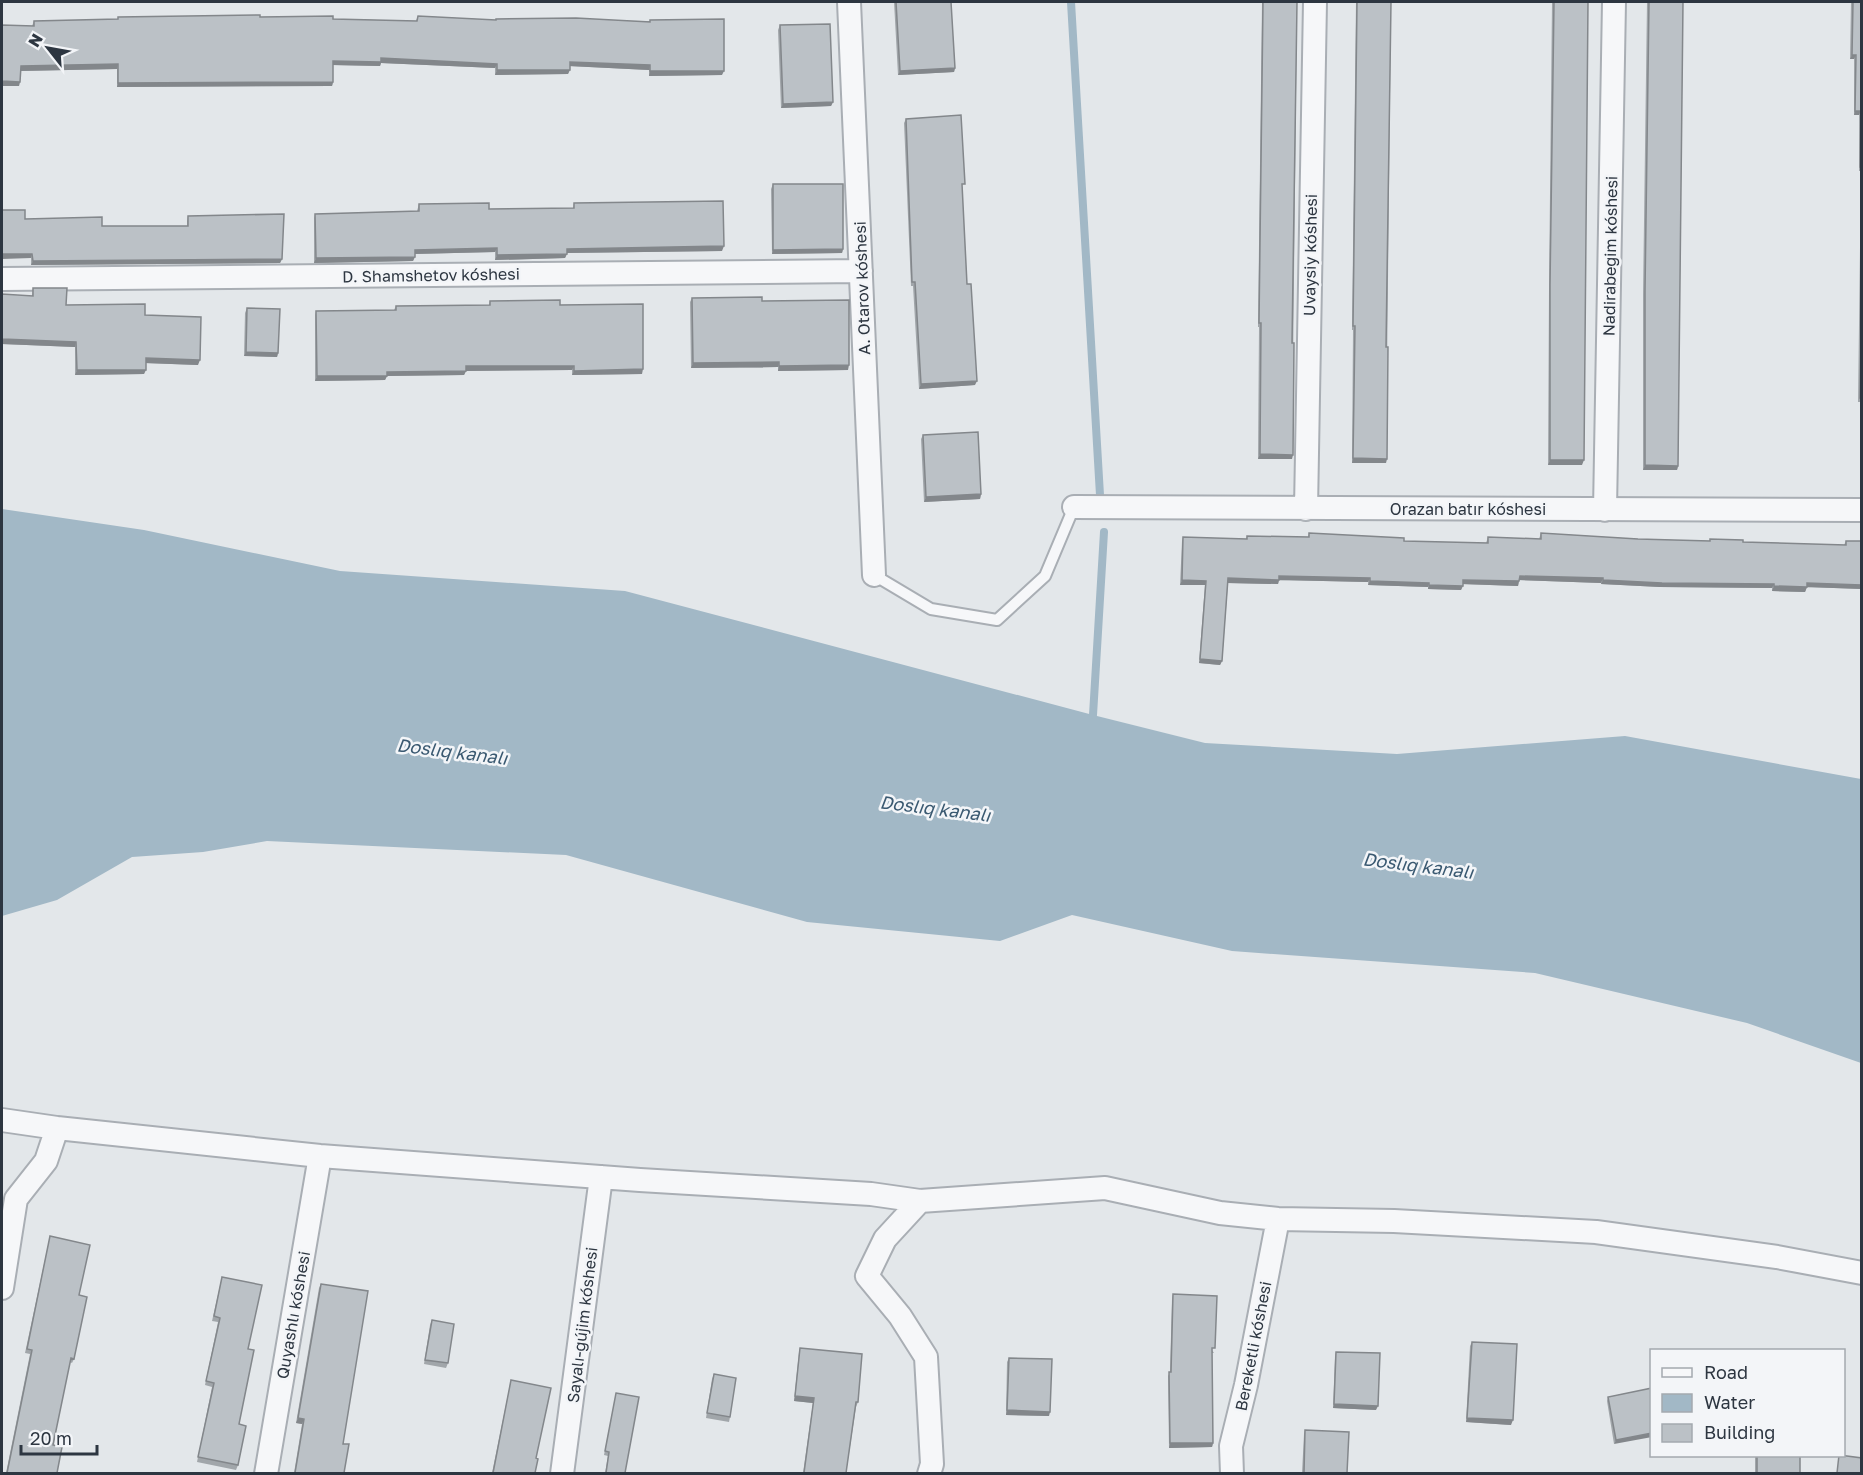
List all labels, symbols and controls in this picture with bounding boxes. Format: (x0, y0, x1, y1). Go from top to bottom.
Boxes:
north arrow (18, 18, 78, 78)
text: N (23, 30, 47, 51)
street label: Nadirabegim kóshesi (1599, 176, 1621, 336)
street label: Uvaysiy kóshesi (1299, 194, 1321, 316)
street label: A. Otarov kóshesi (850, 221, 874, 355)
street label: D. Shamshetov kóshesi (342, 263, 520, 287)
street label: Orazan batır kóshesi (1390, 499, 1546, 519)
water label: Doslıq kanalı (396, 733, 510, 769)
water label: Doslıq kanalı (879, 790, 993, 826)
water label: Doslıq kanalı (1362, 847, 1476, 883)
street label: Sayalı-gújim kóshesi (563, 1246, 601, 1404)
street label: Quyashlı kóshesi (272, 1250, 314, 1380)
street label: Bereketli kóshesi (1231, 1279, 1275, 1413)
legend (1650, 1349, 1845, 1457)
text: Road (1704, 1361, 1748, 1383)
text: Water (1704, 1391, 1755, 1413)
scale bar (21, 1418, 98, 1456)
text: Building (1704, 1421, 1775, 1443)
text: 20 m (30, 1427, 72, 1449)

